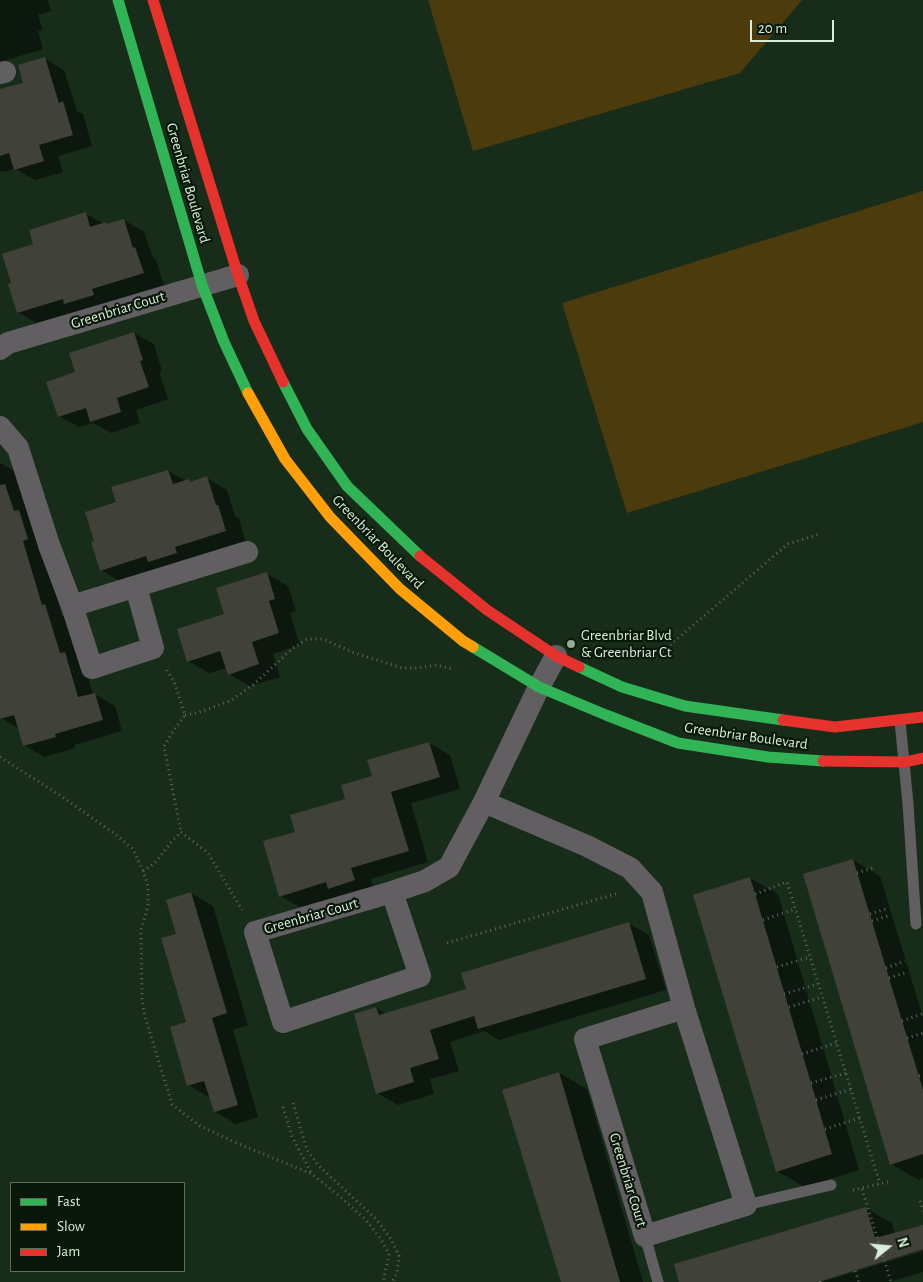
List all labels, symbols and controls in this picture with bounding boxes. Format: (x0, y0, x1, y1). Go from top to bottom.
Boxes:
scale bar (753, 10, 837, 42)
text: 20 m (758, 21, 787, 36)
street label: Greenbriar Boulevard (162, 121, 214, 245)
street label: Greenbriar Court (69, 287, 167, 333)
street label: Greenbriar Boulevard (328, 491, 428, 593)
place label: Greenbriar Blvd & Greenbriar Ct (581, 626, 672, 661)
marker: Greenbriar Blvd & Greenbriar Ct (565, 638, 577, 650)
street label: Greenbriar Boulevard (683, 718, 809, 754)
street label: Greenbriar Court (262, 894, 360, 938)
street label: Greenbriar Court (605, 1131, 651, 1229)
legend (10, 1182, 185, 1272)
text: Fast (57, 1194, 80, 1209)
text: Slow (57, 1219, 85, 1234)
north arrow (863, 1222, 913, 1272)
text: N (894, 1236, 910, 1249)
text: Jam (57, 1244, 80, 1259)

